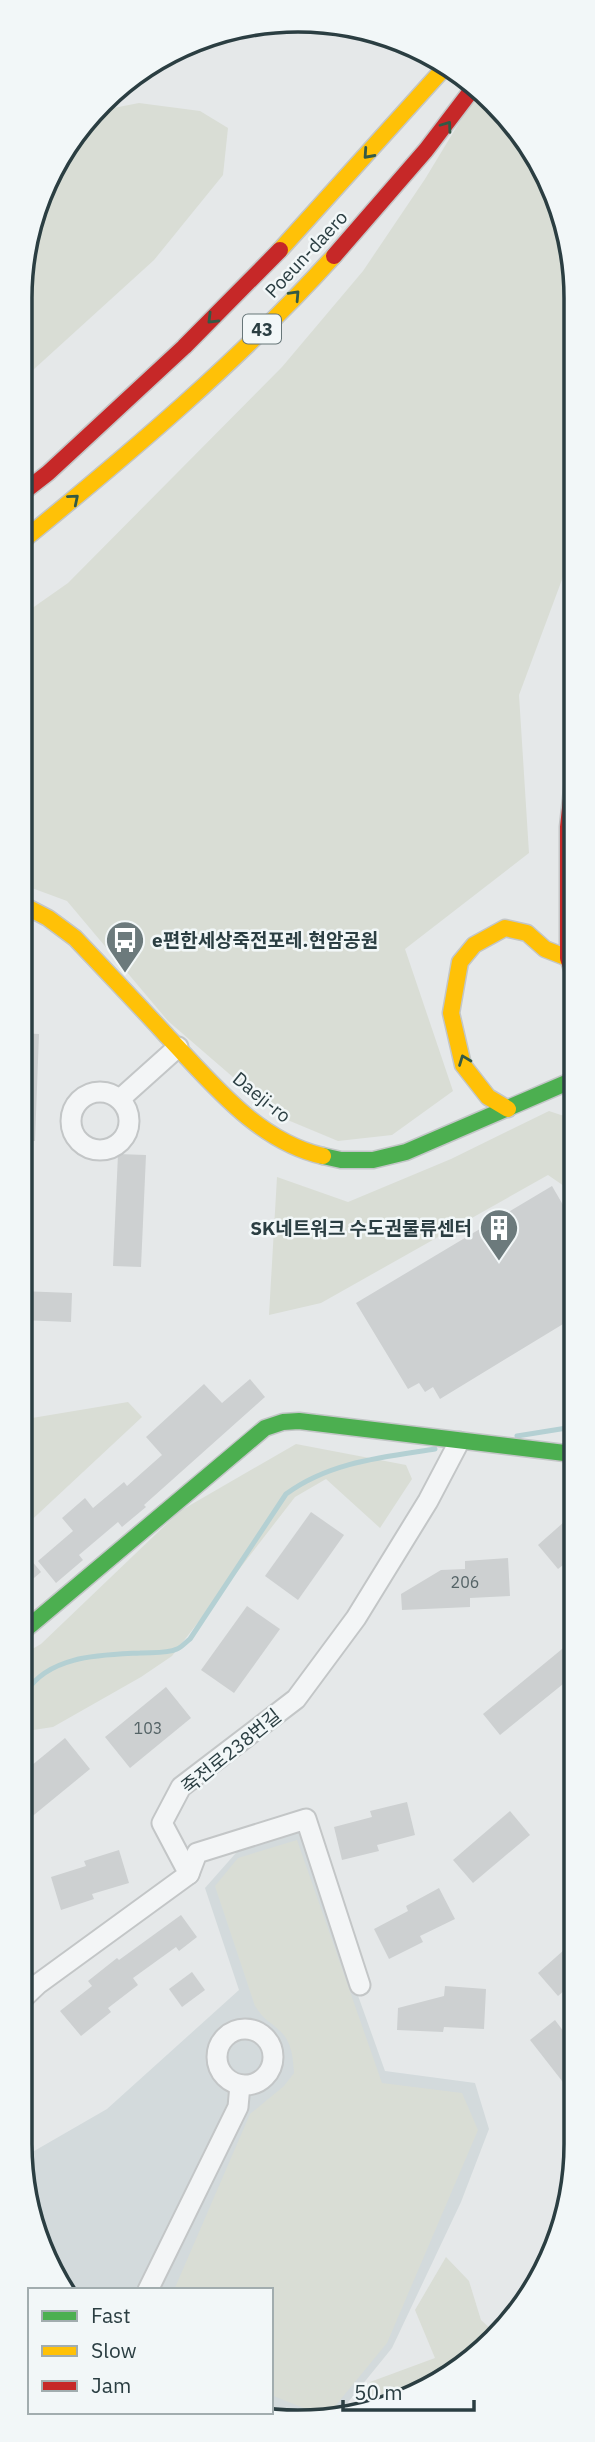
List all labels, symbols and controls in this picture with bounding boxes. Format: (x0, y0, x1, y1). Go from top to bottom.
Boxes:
one-way arrow (438, 121, 451, 133)
one-way arrow (364, 146, 376, 159)
street label: Poeun-daero (259, 205, 353, 303)
one-way arrow (287, 290, 300, 303)
one-way arrow (208, 311, 220, 323)
road number: 43 (243, 314, 281, 344)
one-way arrow (66, 495, 79, 507)
bus stop icon: e편한세상죽전포레.현암공원 (104, 919, 146, 974)
place label: e편한세상죽전포레.현암공원 (152, 928, 378, 952)
one-way arrow (458, 1055, 472, 1067)
street label: Daeji-ro (228, 1066, 296, 1128)
building icon: SK네트워크 수도권물류센터 (478, 1207, 520, 1262)
place label: SK네트워크 수도권물류센터 (250, 1216, 472, 1240)
house number: 206 (451, 1572, 479, 1592)
street label: 죽전로238번길 (176, 1703, 286, 1799)
house number: 103 (134, 1718, 162, 1738)
legend (28, 2288, 273, 2414)
text: Fast (91, 2301, 131, 2329)
text: Slow (91, 2336, 137, 2364)
scale bar (343, 2368, 474, 2412)
text: Jam (91, 2371, 131, 2399)
text: 50 m (354, 2378, 403, 2406)

